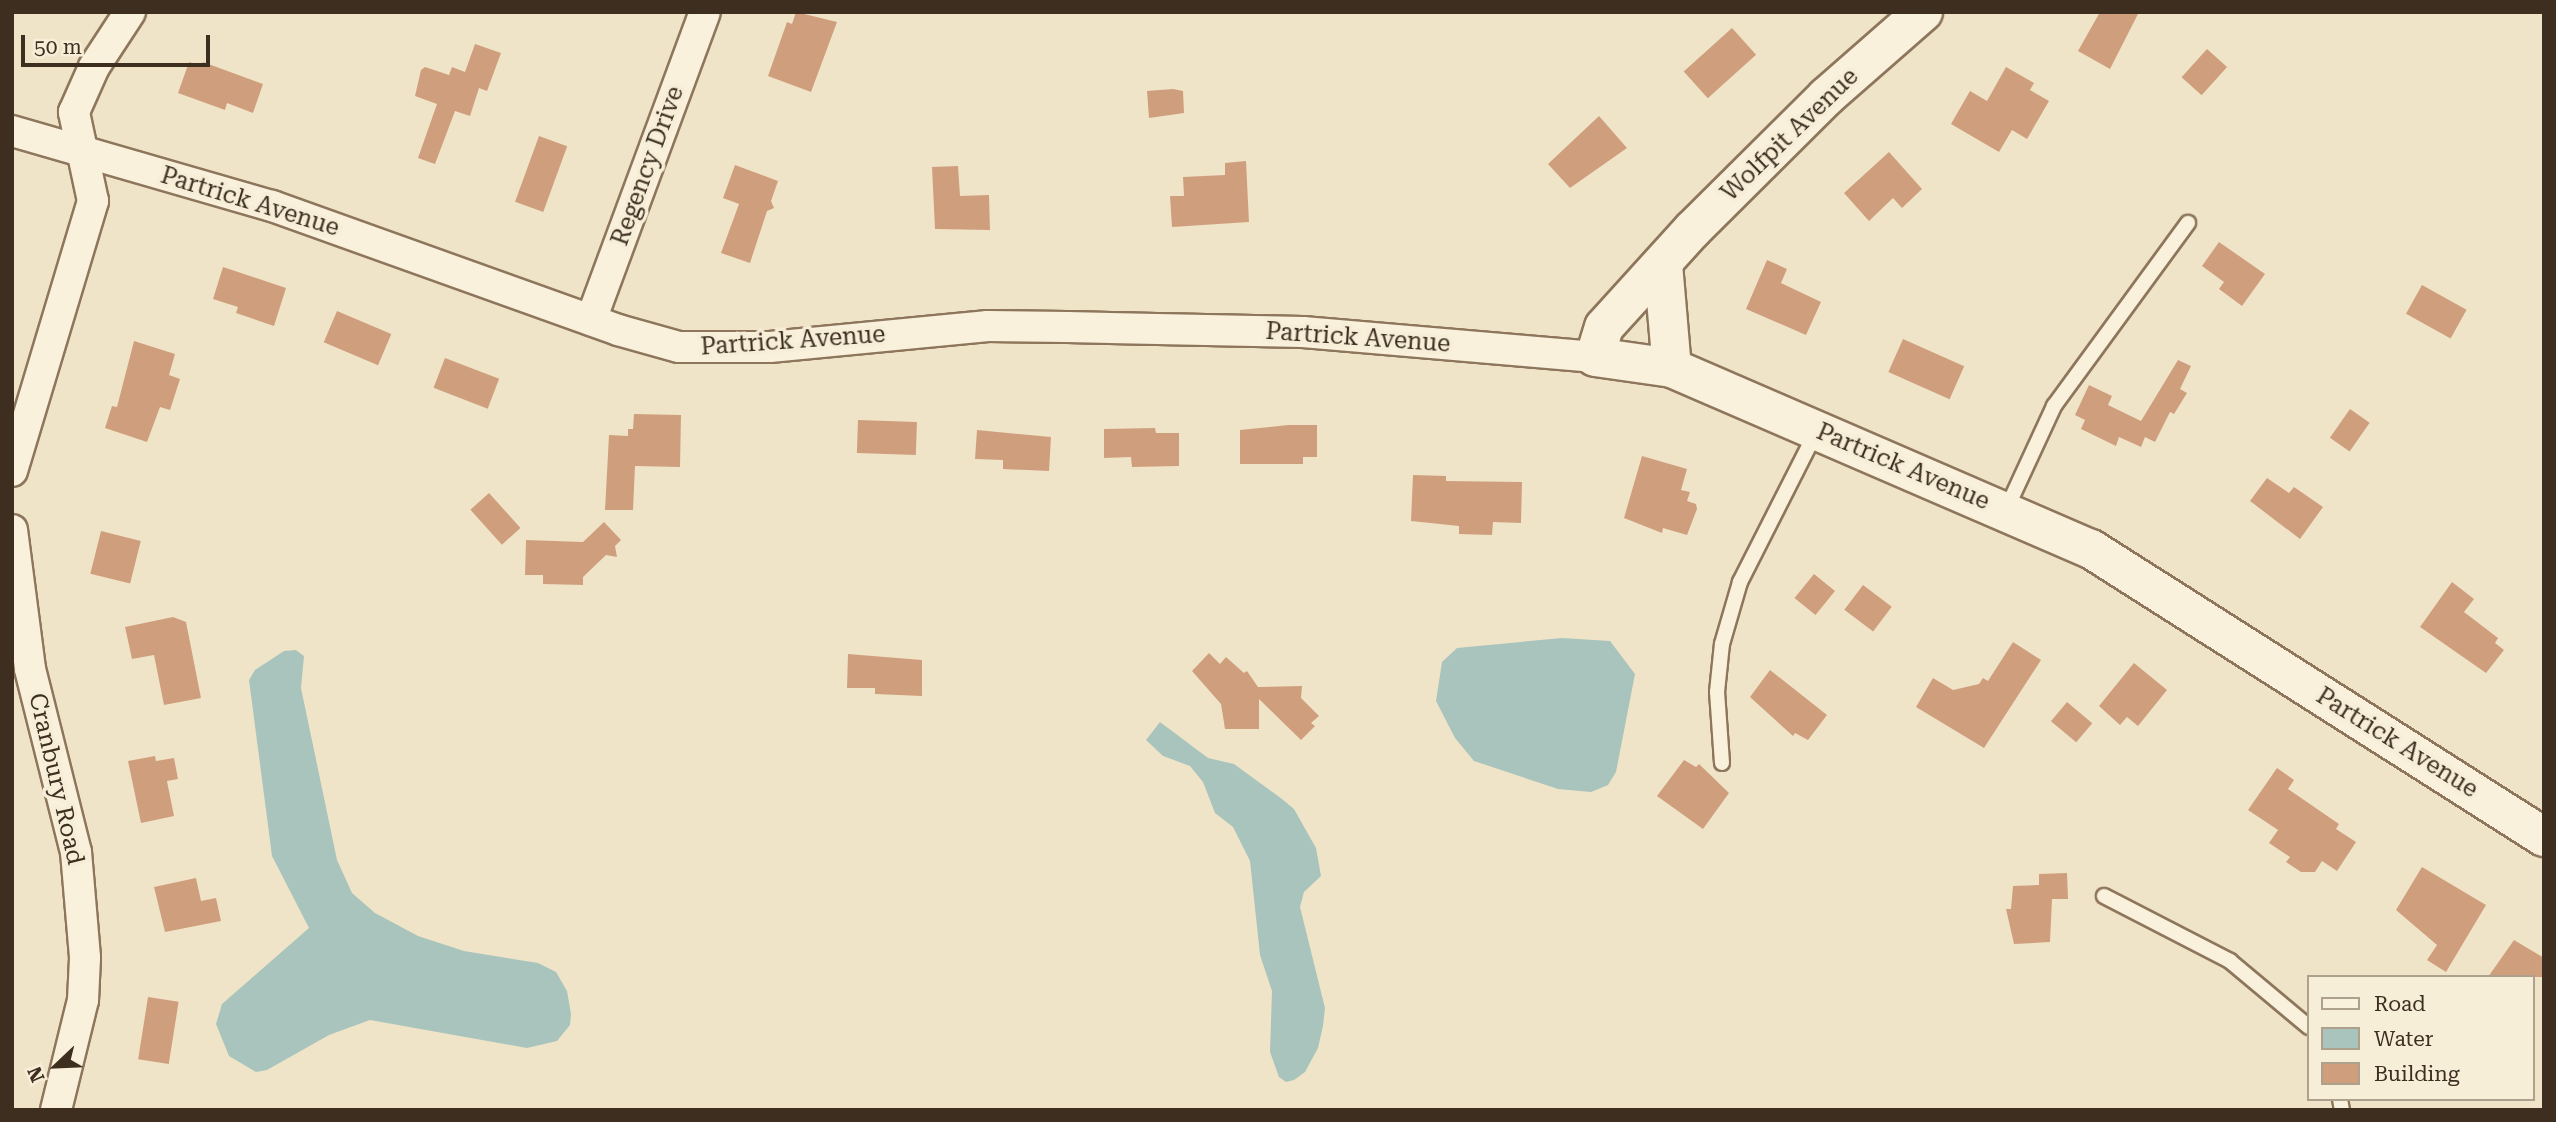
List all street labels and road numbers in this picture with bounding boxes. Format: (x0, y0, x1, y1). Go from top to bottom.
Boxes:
street label: Wolfpit Avenue (1716, 62, 1864, 208)
street label: Regency Drive (606, 82, 690, 250)
street label: Partrick Avenue (157, 161, 343, 243)
street label: Partrick Avenue (1265, 317, 1451, 359)
street label: Partrick Avenue (700, 320, 886, 362)
street label: Partrick Avenue (1812, 418, 1994, 516)
street label: Partrick Avenue (2311, 682, 2483, 804)
street label: Cranbury Road (22, 690, 90, 868)

